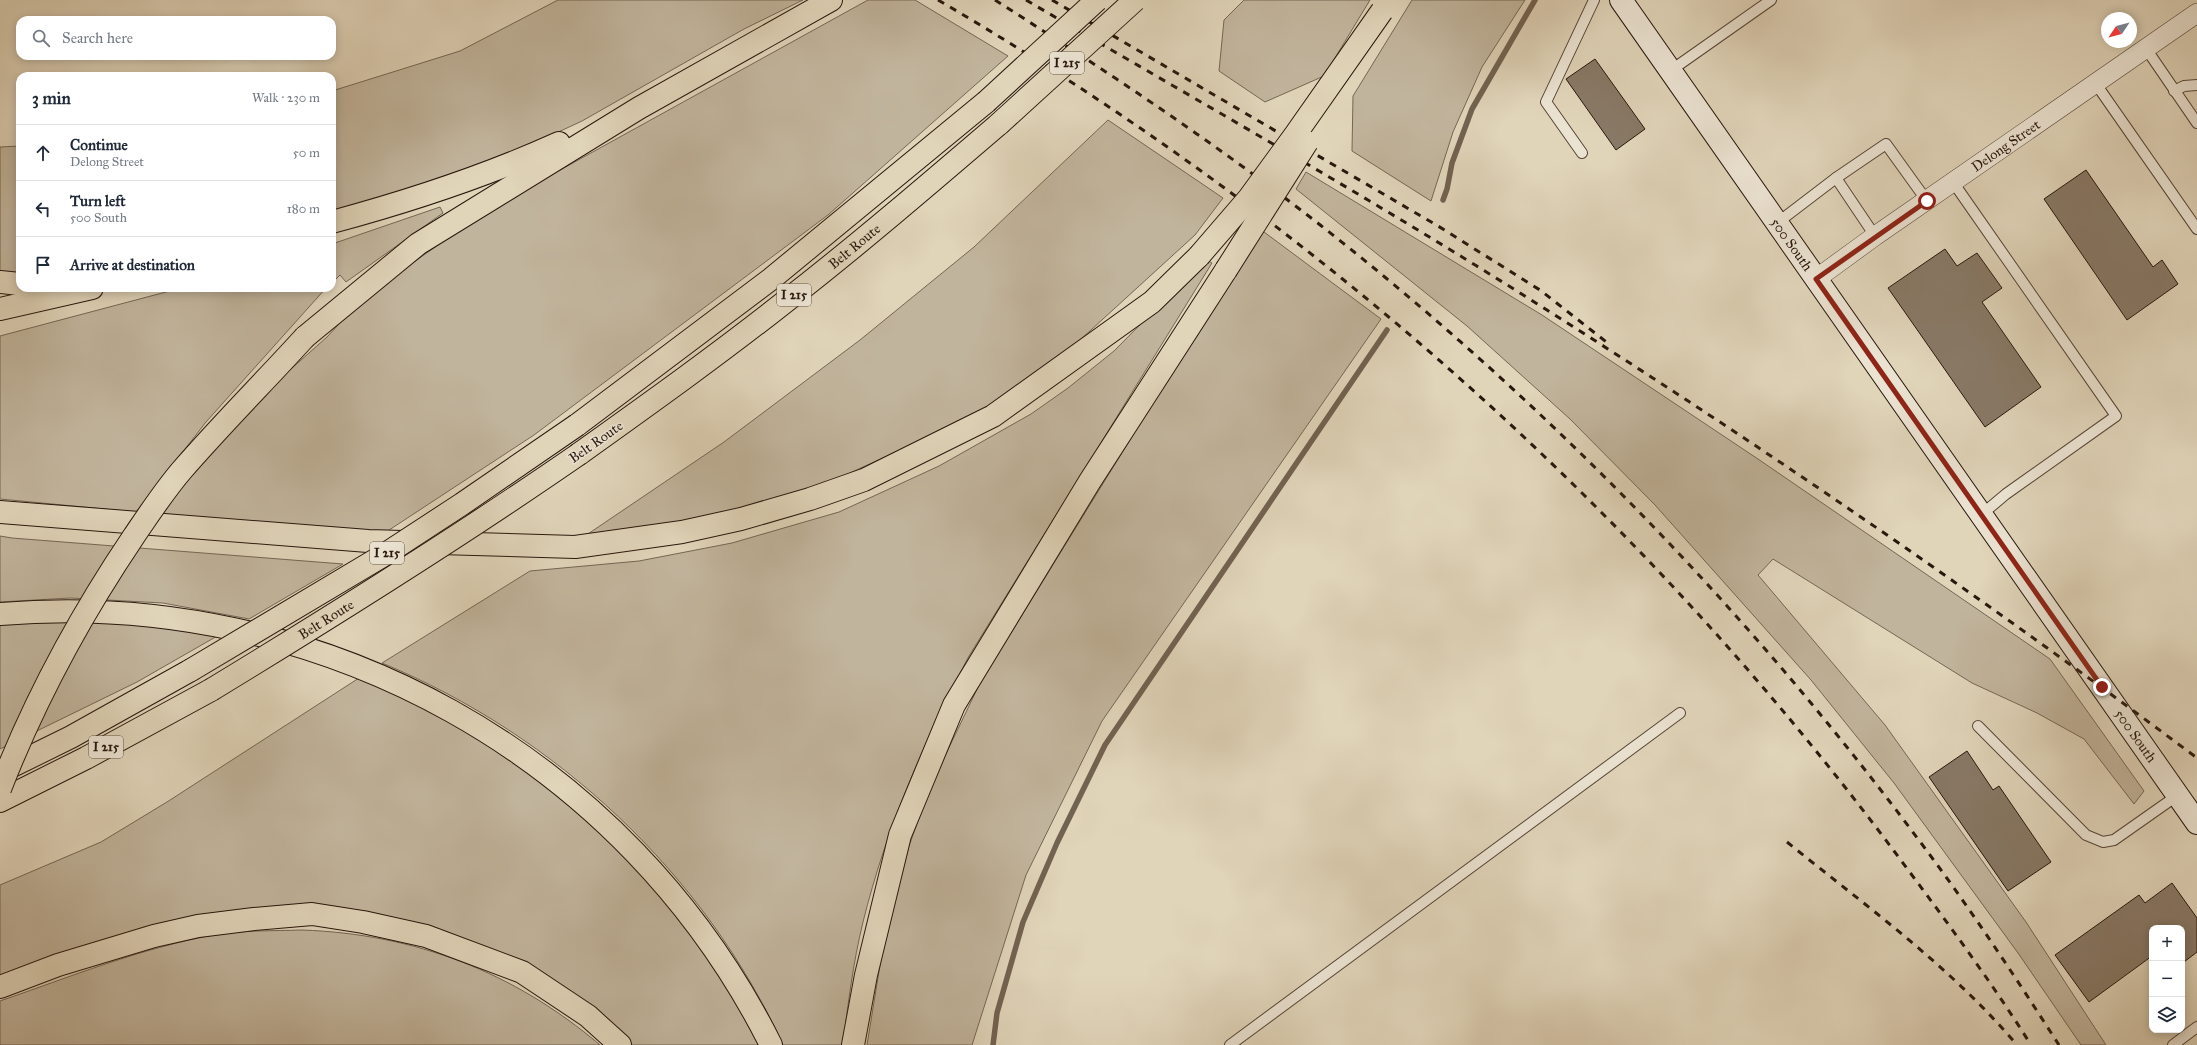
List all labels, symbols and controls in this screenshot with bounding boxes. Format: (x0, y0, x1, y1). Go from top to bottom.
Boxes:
north arrow (2101, 12, 2137, 48)
search box (16, 16, 336, 60)
icon: search (30, 27, 52, 49)
text: Search here (62, 29, 133, 47)
road number: I 215 (1050, 52, 1084, 74)
text: 3 min (32, 88, 71, 109)
text: Walk · 230 m (252, 90, 320, 106)
street label: Delong Street (1968, 116, 2043, 175)
text: Continue (70, 136, 128, 154)
icon: ahead (32, 142, 54, 164)
text: 50 m (293, 145, 320, 161)
text: Delong Street (70, 154, 144, 170)
text: Turn left (70, 192, 126, 210)
route start (1918, 192, 1936, 210)
icon: left (32, 198, 54, 220)
text: 180 m (287, 201, 320, 217)
text: 500 South (70, 210, 127, 226)
street label: 500 South (1767, 214, 1817, 274)
street label: Belt Route (825, 220, 884, 272)
icon: arrive (32, 254, 54, 276)
text: Arrive at destination (70, 256, 195, 274)
road number: I 215 (777, 284, 811, 306)
street label: Belt Route (566, 417, 626, 467)
road number: I 215 (370, 542, 404, 564)
street label: Belt Route (295, 596, 357, 643)
route end (2093, 678, 2111, 696)
street label: 500 South (2111, 706, 2161, 766)
road number: I 215 (89, 736, 123, 758)
map controls (2149, 925, 2185, 1033)
button: + (2149, 925, 2185, 961)
button: − (2149, 961, 2185, 997)
button: layers (2149, 997, 2185, 1033)

